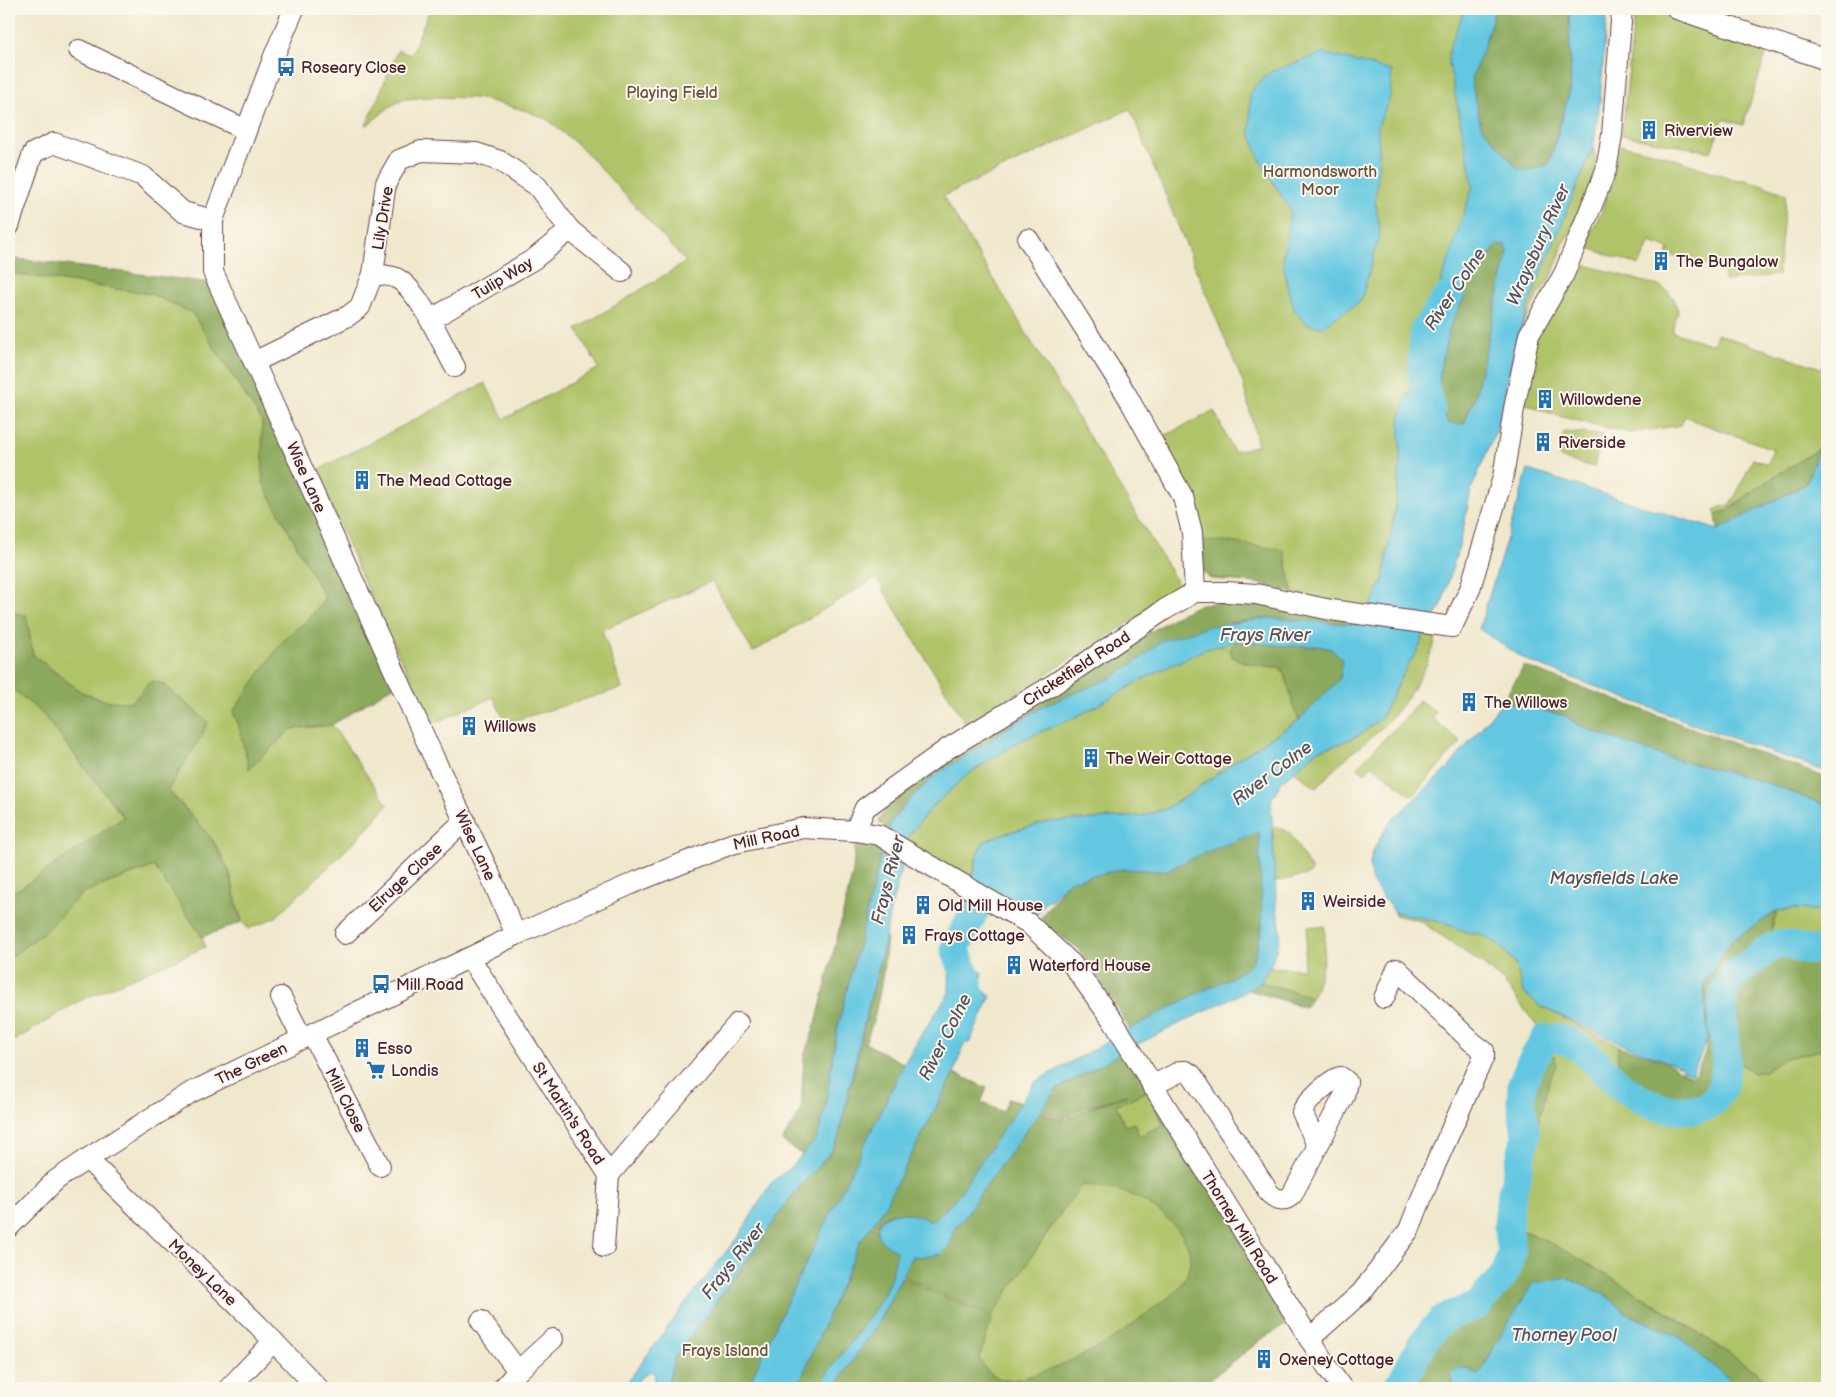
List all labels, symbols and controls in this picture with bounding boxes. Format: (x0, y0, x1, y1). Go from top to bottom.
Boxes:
bus stop icon: Roseary Close (275, 56, 297, 78)
place label: Roseary Close (301, 59, 407, 78)
park label: Playing Field (626, 84, 718, 103)
building icon: Riverview (1638, 119, 1660, 141)
place label: Riverview (1664, 122, 1733, 141)
park label: Harmondsworth Moor (1263, 163, 1377, 200)
water label: Wraysbury River (1502, 180, 1575, 309)
street label: Lily Drive (369, 184, 398, 252)
water label: River Colne (1420, 244, 1491, 334)
building icon: The Bungalow (1650, 250, 1672, 272)
street label: Tulip Way (469, 253, 537, 305)
place label: The Bungalow (1676, 253, 1779, 272)
building icon: Willowdene (1534, 388, 1556, 410)
place label: Willowdene (1560, 391, 1642, 410)
building icon: Riverside (1532, 431, 1554, 453)
place label: Riverside (1558, 434, 1626, 453)
street label: Wise Lane (282, 439, 330, 516)
building icon: The Mead Cottage (351, 469, 373, 491)
place label: The Mead Cottage (377, 472, 513, 491)
water label: Frays River (1220, 625, 1312, 646)
street label: Cricketfield Road (1020, 627, 1134, 711)
building icon: The Willows (1458, 691, 1480, 713)
place label: The Willows (1484, 694, 1568, 713)
building icon: Willows (458, 715, 480, 737)
place label: Willows (484, 718, 536, 737)
water label: River Colne (1228, 737, 1316, 810)
building icon: The Weir Cottage (1080, 747, 1102, 769)
place label: The Weir Cottage (1106, 750, 1232, 769)
street label: Wise Lane (450, 807, 499, 884)
street label: Mill Road (731, 822, 801, 855)
water label: Frays River (867, 832, 910, 927)
street label: Elruge Close (365, 839, 447, 917)
water label: Maysfields Lake (1550, 868, 1678, 889)
building icon: Weirside (1297, 890, 1319, 912)
place label: Weirside (1323, 893, 1387, 912)
building icon: Old Mill House (912, 894, 934, 916)
place label: Old Mill House (938, 897, 1044, 916)
building icon: Frays Cottage (898, 924, 920, 946)
place label: Frays Cottage (924, 927, 1025, 946)
building icon: Waterford House (1003, 954, 1025, 976)
place label: Waterford House (1029, 957, 1151, 976)
bus stop icon: Mill Road (370, 973, 392, 995)
place label: Mill Road (396, 976, 464, 995)
water label: River Colne (915, 990, 976, 1084)
building icon: Esso (351, 1037, 373, 1059)
street label: The Green (213, 1039, 291, 1090)
place label: Esso (377, 1040, 412, 1059)
supermarket icon: Londis (365, 1059, 387, 1081)
street label: St Martin's Road (527, 1059, 608, 1169)
place label: Londis (391, 1062, 439, 1081)
street label: Mill Close (320, 1065, 369, 1137)
street label: Thorney Mill Road (1196, 1168, 1281, 1288)
water label: Frays River (697, 1218, 771, 1304)
street label: Money Lane (164, 1236, 241, 1311)
water label: Thorney Pool (1511, 1325, 1617, 1346)
park label: Frays Island (682, 1342, 768, 1361)
building icon: Oxeney Cottage (1253, 1348, 1275, 1370)
place label: Oxeney Cottage (1279, 1351, 1395, 1370)

